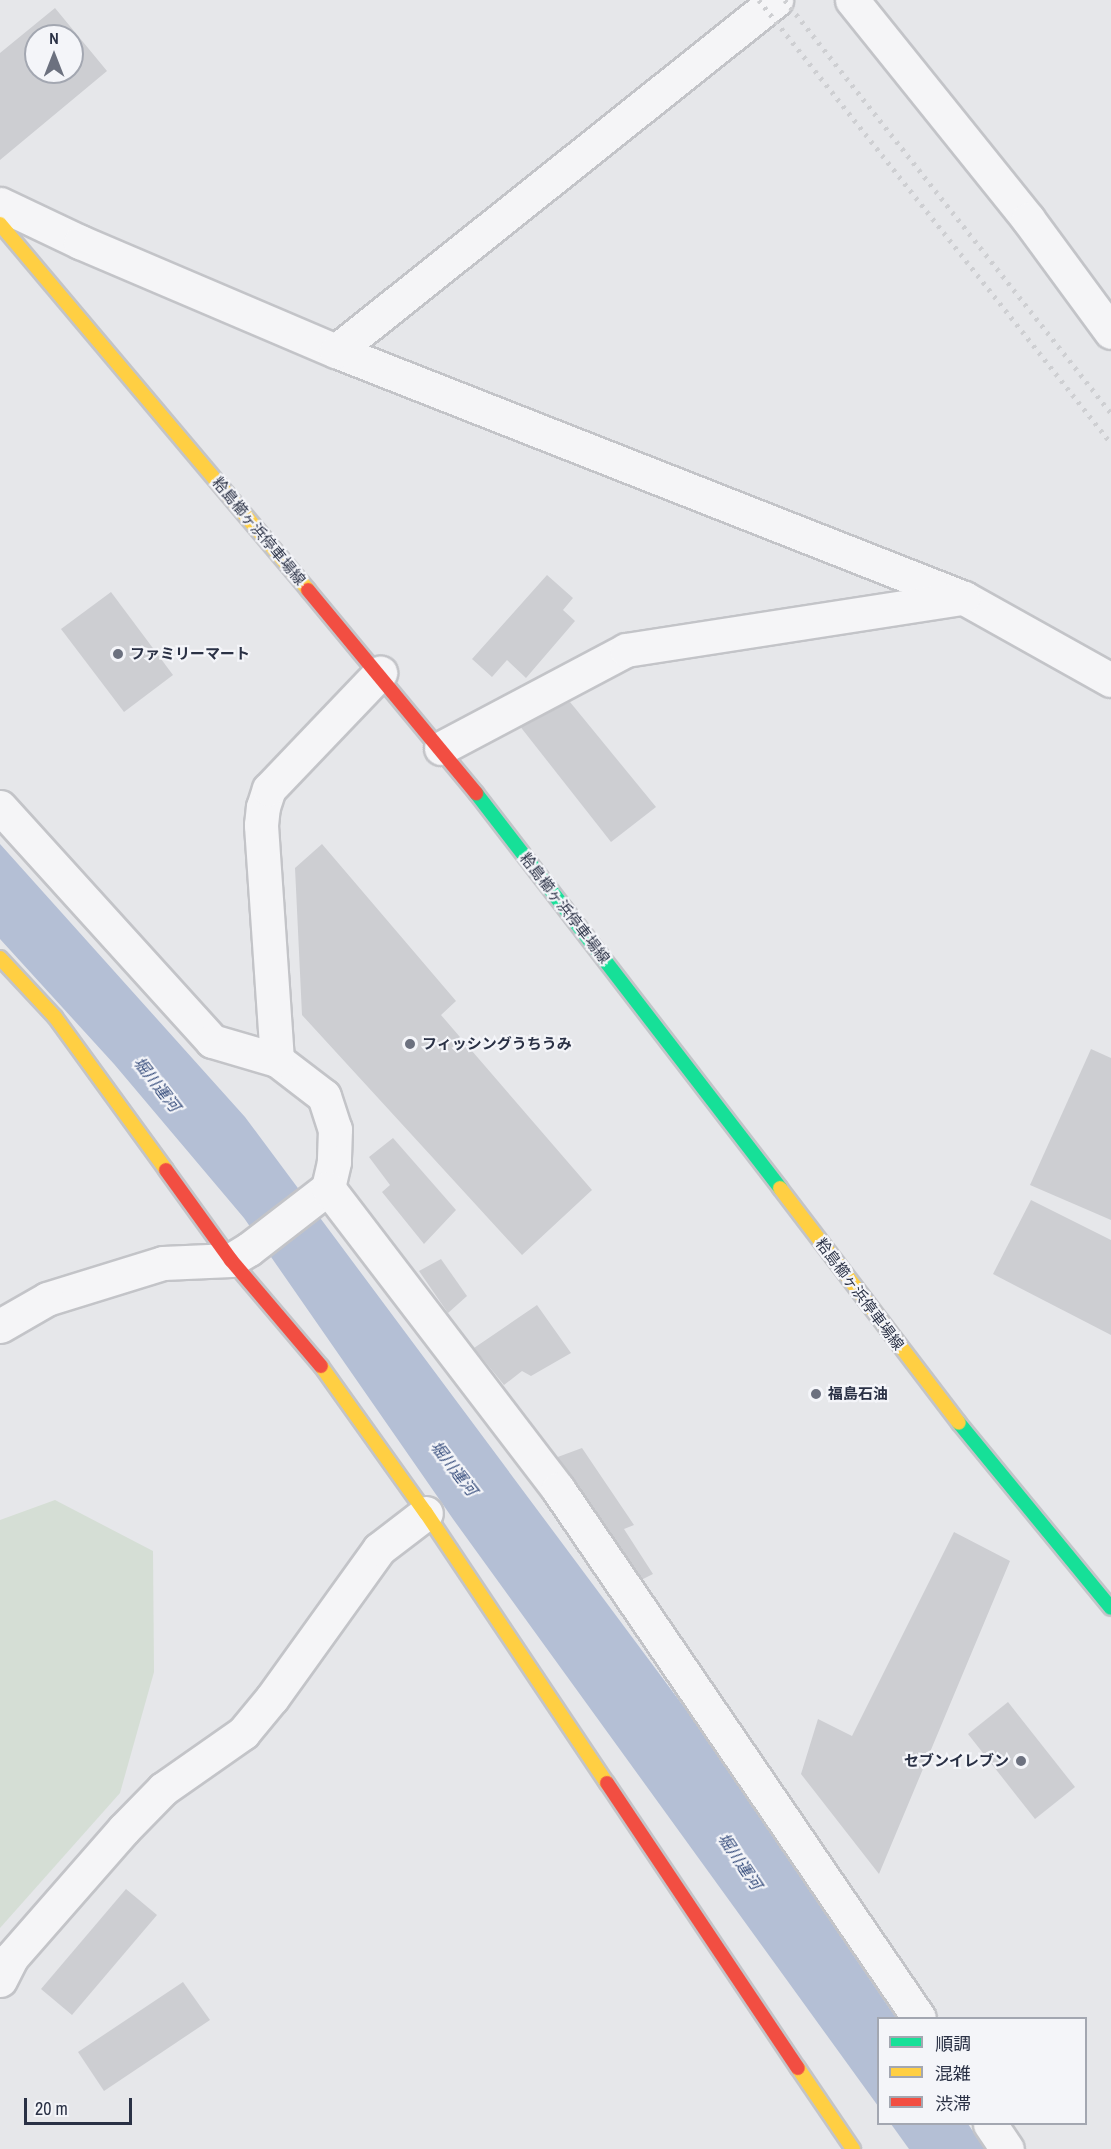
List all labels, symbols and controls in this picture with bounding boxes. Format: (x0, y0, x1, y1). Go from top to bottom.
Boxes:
north arrow (24, 24, 84, 84)
text: N (49, 27, 59, 49)
street label: 粭島櫛ヶ浜停車場線 (209, 474, 309, 588)
place label: ファミリーマート (130, 645, 250, 663)
marker: ファミリーマート (111, 647, 125, 661)
street label: 粭島櫛ヶ浜停車場線 (516, 849, 614, 967)
place label: フィッシングうちうみ (422, 1035, 572, 1053)
marker: フィッシングうちうみ (403, 1037, 417, 1051)
water label: 堀川運河 (130, 1053, 184, 1115)
street label: 粭島櫛ヶ浜停車場線 (812, 1235, 908, 1353)
place label: 福島石油 (828, 1385, 888, 1403)
marker: 福島石油 (809, 1387, 823, 1401)
water label: 堀川運河 (427, 1437, 481, 1499)
place label: セブンイレブン (904, 1752, 1009, 1770)
marker: セブンイレブン (1014, 1754, 1028, 1768)
water label: 堀川運河 (714, 1829, 766, 1893)
legend (877, 2017, 1087, 2125)
text: 順調 (935, 2031, 971, 2056)
text: 混雑 (935, 2061, 971, 2086)
scale bar (27, 2086, 135, 2124)
text: 渋滞 (935, 2091, 971, 2116)
text: 20 m (35, 2096, 68, 2121)

